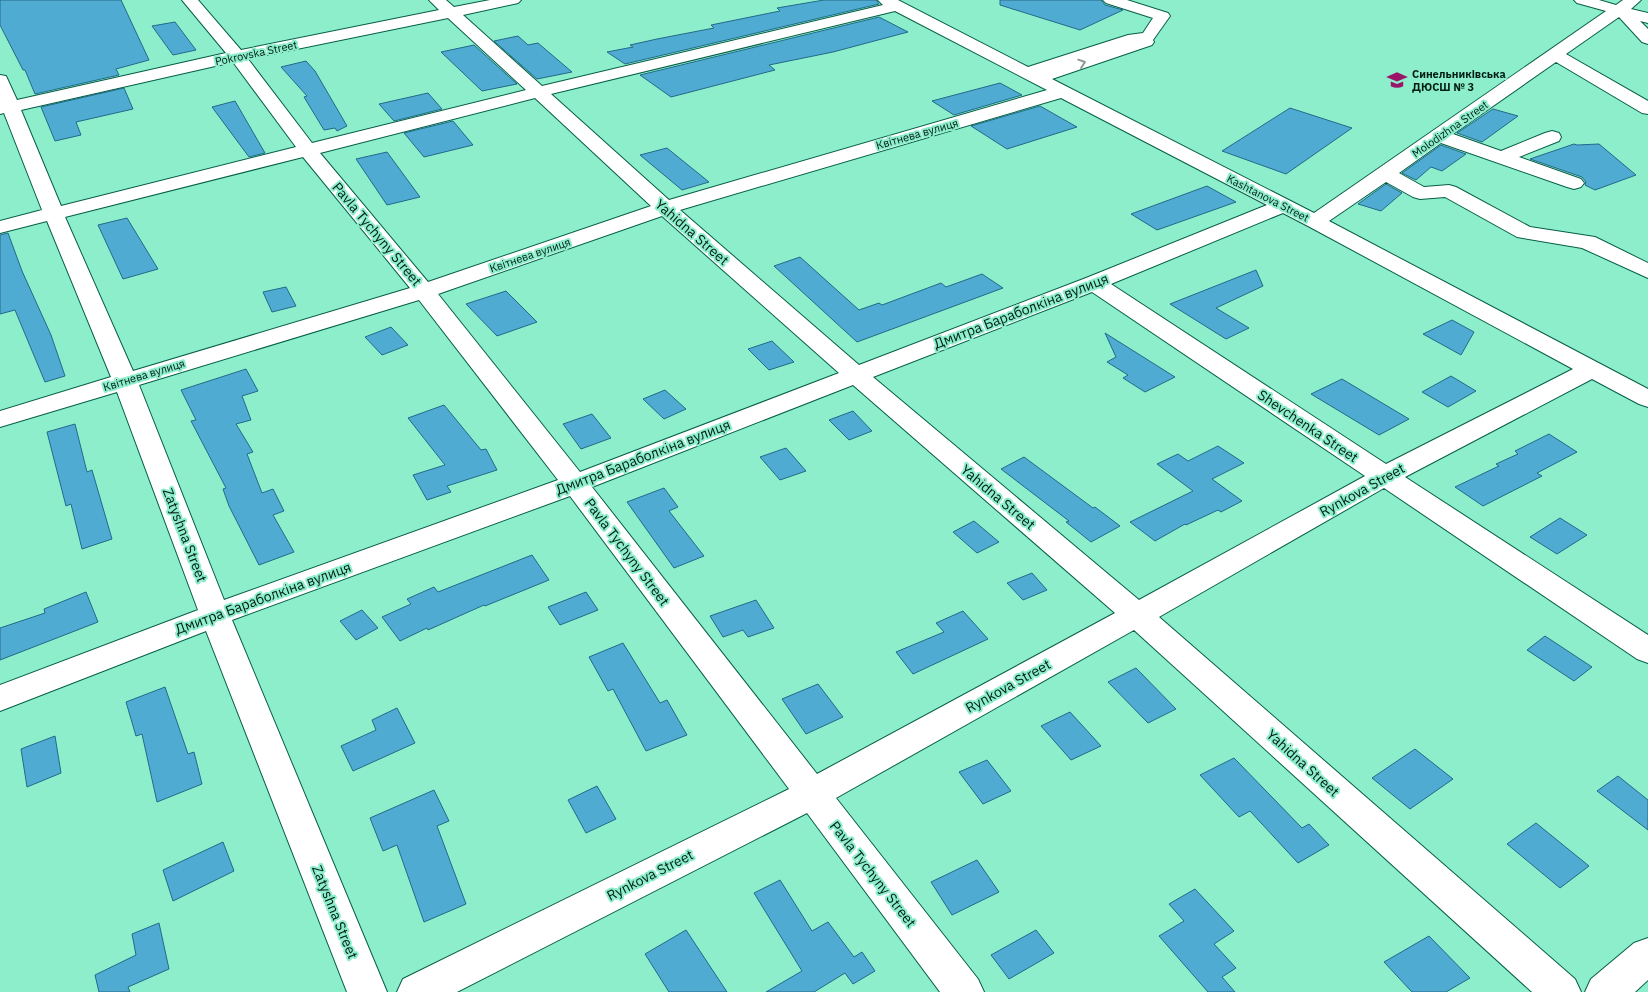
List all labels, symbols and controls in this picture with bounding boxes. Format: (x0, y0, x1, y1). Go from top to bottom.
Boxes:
street label: Pokrovska Street (214, 37, 298, 69)
one-way arrow (1078, 59, 1086, 69)
place label: Синельниківська ДЮСШ № 3 (1412, 67, 1506, 94)
school or university icon: Синельниківська ДЮСШ № 3 (1386, 69, 1408, 91)
street label: Molodizhna Street (1409, 97, 1491, 160)
street label: Квітнева вулиця (874, 116, 960, 152)
street label: Kashtanova Street (1225, 171, 1312, 225)
street label: Pavla Tychyny Street (328, 178, 426, 290)
street label: Yahidna Street (651, 195, 733, 269)
street label: Квітнева вулиця (488, 235, 572, 275)
street label: Дмитра Бараболкіна вулиця (931, 269, 1111, 353)
street label: Квітнева вулиця (101, 356, 187, 394)
street label: Shevchenka Street (1254, 386, 1362, 466)
street label: Дмитра Бараболкіна вулиця (553, 415, 733, 499)
street label: Rynkova Street (1316, 459, 1408, 521)
street label: Yahidna Street (957, 461, 1039, 533)
street label: Zatyshna Street (159, 485, 211, 585)
street label: Pavla Tychyny Street (581, 495, 673, 609)
street label: Дмитра Бараболкіна вулиця (173, 558, 353, 638)
street label: Rynkova Street (962, 655, 1054, 717)
street label: Yahidna Street (1263, 726, 1343, 800)
street label: Pavla Tychyny Street (826, 817, 920, 931)
street label: Rynkova Street (604, 845, 696, 905)
street label: Zatyshna Street (308, 863, 362, 962)

